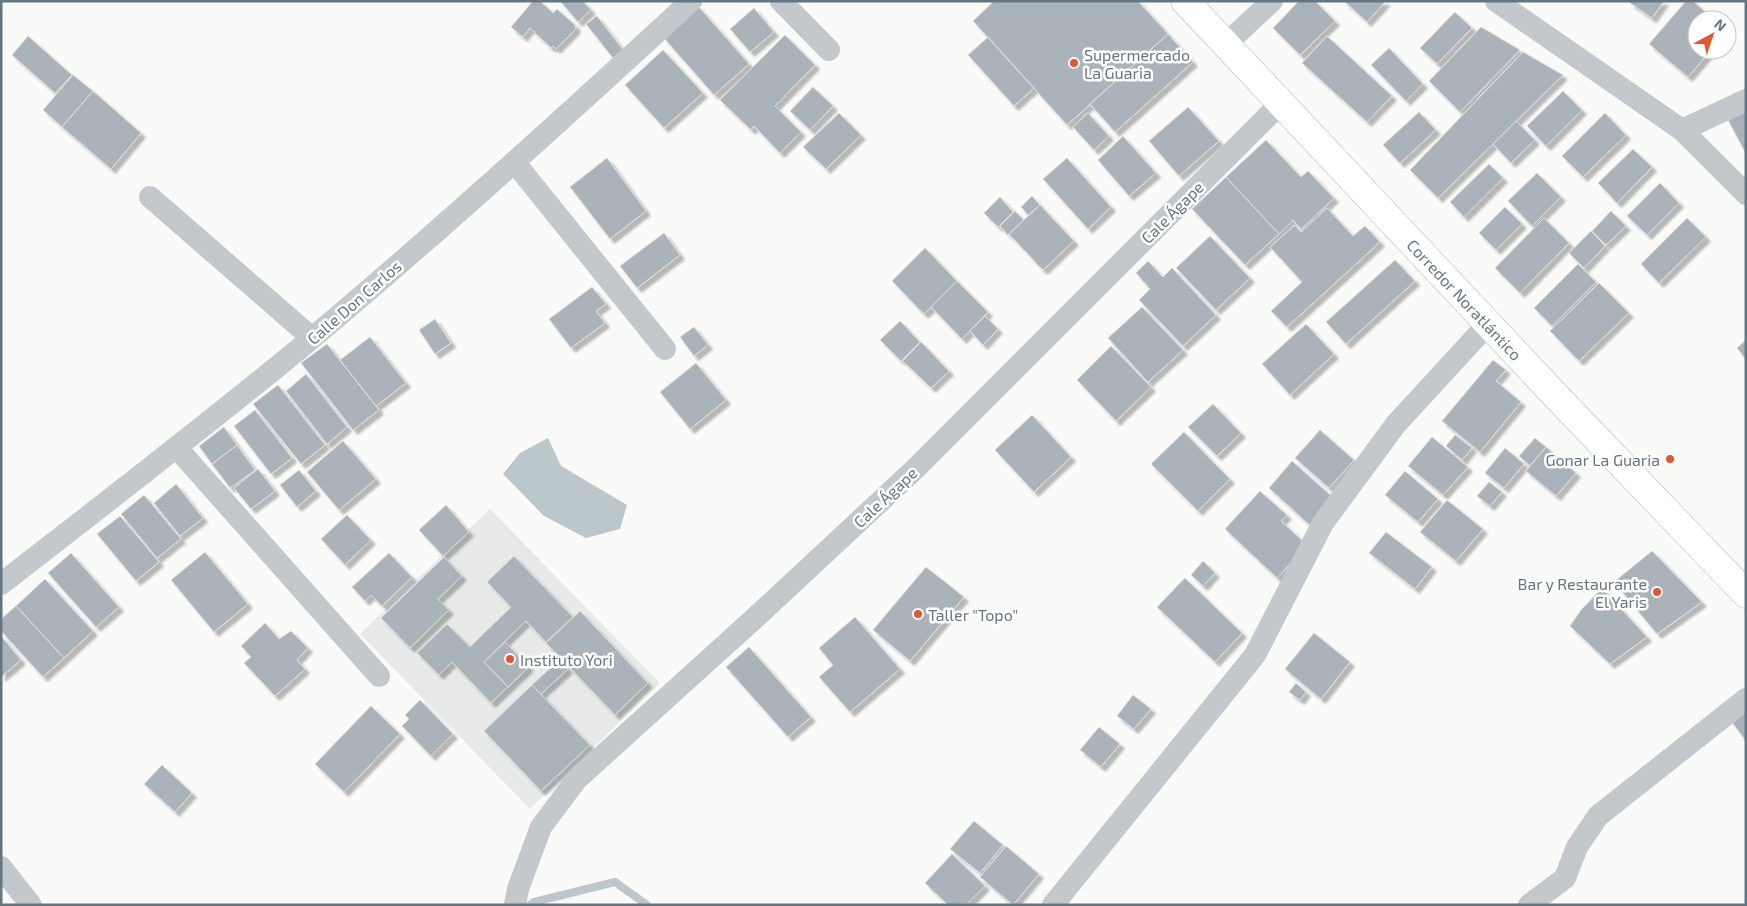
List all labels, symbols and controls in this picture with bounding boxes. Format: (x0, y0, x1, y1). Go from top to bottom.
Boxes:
north arrow (1687, 10, 1737, 60)
text: N (1711, 15, 1730, 34)
place label: Supermercado La Guaria (1084, 45, 1190, 82)
marker: Supermercado La Guaria (1068, 57, 1080, 69)
street label: Cale Ágape (1137, 177, 1207, 247)
street label: Corredor Noratlántico (1404, 235, 1526, 364)
street label: Calle Don Carlos (303, 256, 405, 348)
place label: Gonar La Guaria (1545, 450, 1660, 469)
marker: Gonar La Guaria (1664, 453, 1676, 465)
street label: Cale Ágape (849, 463, 921, 531)
place label: Bar y Restaurante El Yaris (1518, 574, 1647, 611)
marker: Bar y Restaurante El Yaris (1651, 586, 1663, 598)
place label: Taller "Topo" (928, 605, 1018, 624)
marker: Taller "Topo" (912, 608, 924, 620)
place label: Instituto Yori (520, 650, 613, 669)
marker: Instituto Yori (504, 653, 516, 665)

